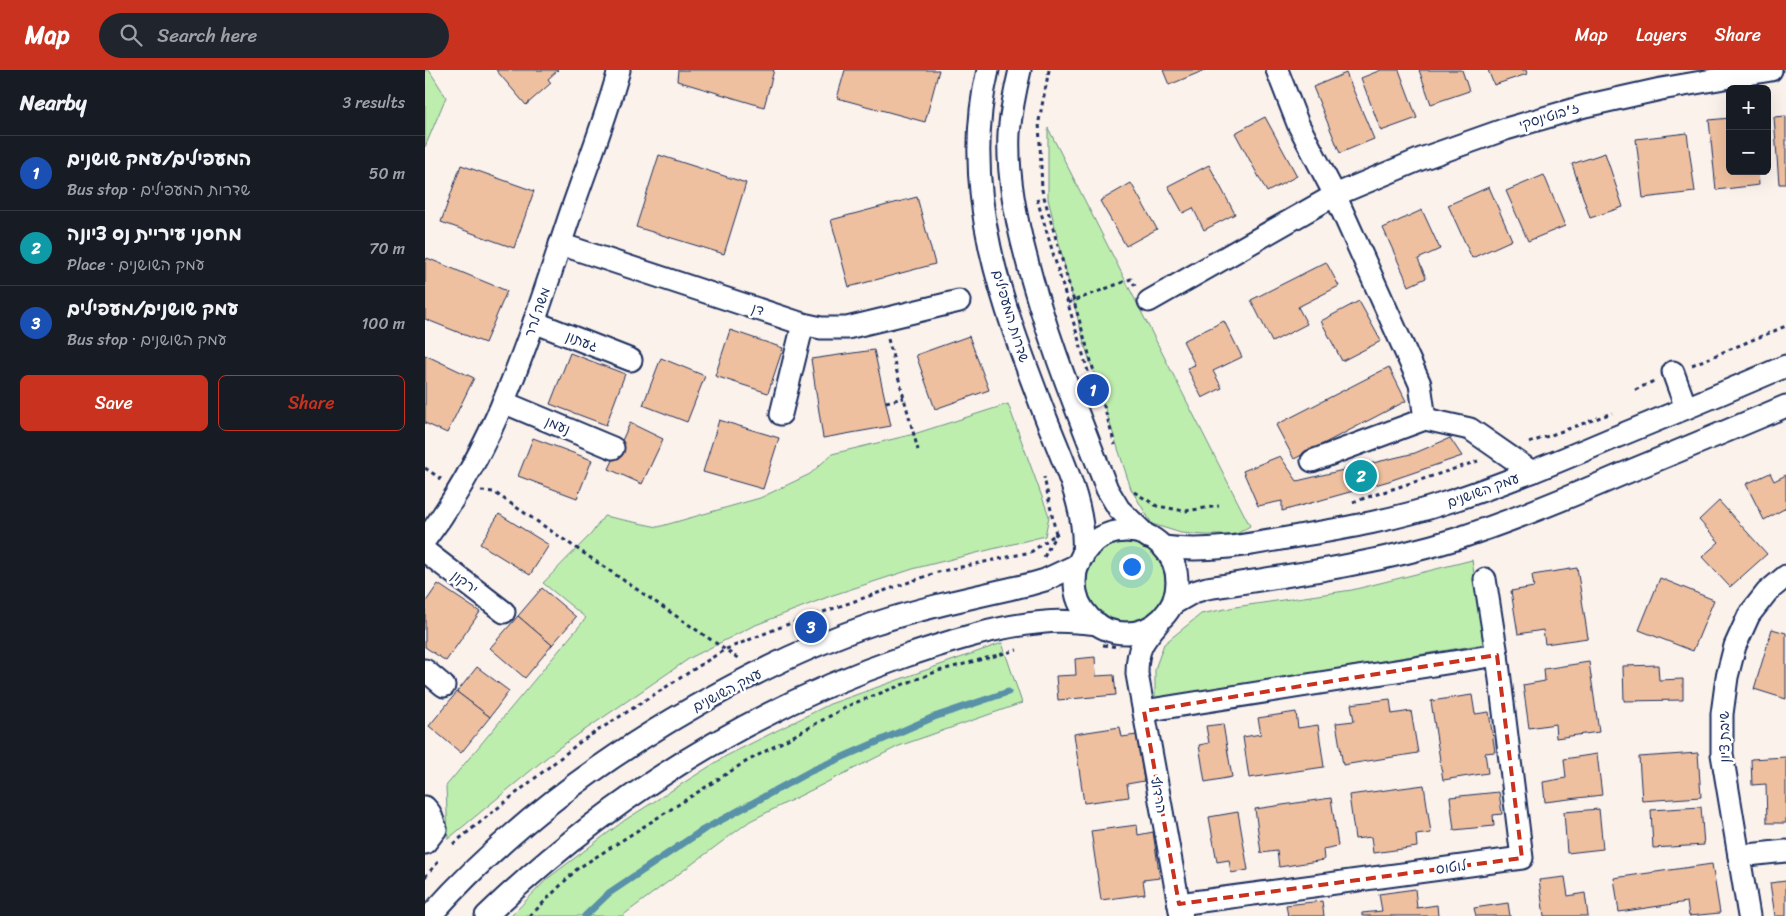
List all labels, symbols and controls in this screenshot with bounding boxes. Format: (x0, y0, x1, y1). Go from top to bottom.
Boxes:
search box (99, 13, 449, 58)
text: Map (25, 14, 69, 56)
text: Search here (157, 19, 257, 52)
text: Map (1575, 19, 1608, 51)
text: Layers (1636, 19, 1687, 51)
text: Share (1715, 19, 1761, 51)
icon: search (117, 21, 145, 49)
text: Nearby (20, 84, 86, 122)
map controls (1726, 85, 1771, 175)
button: + (1726, 85, 1771, 130)
text: 3 results (342, 88, 405, 117)
street label: ז'בוטינסקי (1516, 95, 1583, 138)
button: − (1726, 130, 1771, 175)
text: המעפילים/עמק שושנים (67, 142, 252, 175)
text: 1 (33, 159, 39, 188)
text: 50 m (369, 159, 405, 188)
text: Bus stop · שדרות המעפילים (67, 175, 250, 204)
text: מחסני עיריית נס ציונה (67, 217, 242, 250)
text: 2 (31, 234, 41, 263)
text: 70 m (369, 234, 405, 263)
text: Place · עמק השושנים (67, 250, 205, 279)
street label: שדרות המעפילים (984, 266, 1037, 366)
street label: משה לרר (517, 284, 558, 341)
text: עמק שושנים/מעפילים (67, 292, 239, 325)
street label: דן (748, 296, 767, 323)
text: 3 (32, 309, 40, 338)
text: 100 m (361, 309, 405, 338)
street label: געתון (562, 324, 602, 359)
text: Bus stop · עמק השושנים (67, 325, 227, 354)
pin: 1 (1077, 371, 1109, 409)
button: Save (20, 375, 208, 431)
button: Share (218, 375, 405, 431)
street label: נעמן (541, 409, 574, 442)
pin: 2 (1345, 457, 1377, 495)
street label: עמק השושנים (1443, 466, 1523, 515)
your location (1119, 554, 1145, 580)
street label: ירקון (446, 564, 484, 601)
pin: 3 (795, 608, 827, 646)
street label: עמק השושנים (688, 662, 767, 719)
street label: שיבת ציון (1712, 710, 1737, 763)
street label: הרדוף (1143, 775, 1174, 815)
street label: לוטוס (1434, 853, 1468, 882)

